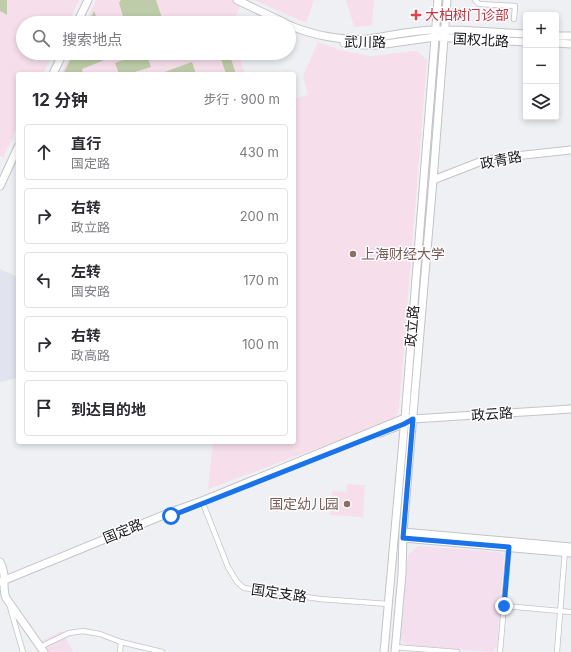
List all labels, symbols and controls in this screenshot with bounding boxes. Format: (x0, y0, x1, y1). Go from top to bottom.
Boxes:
place label: 大柏树门诊部 (425, 6, 509, 23)
marker: 大柏树门诊部 (410, 9, 422, 21)
map controls (523, 12, 559, 120)
button: + (523, 12, 559, 48)
search box (16, 16, 296, 60)
icon: search (30, 27, 52, 49)
text: 搜索地点 (62, 30, 122, 49)
street label: 国权北路 (453, 30, 509, 49)
street label: 武川路 (344, 33, 386, 50)
button: − (523, 48, 559, 84)
button: layers (523, 84, 559, 120)
text: 12 分钟 (32, 90, 88, 110)
text: 步行 · 900 m (203, 91, 280, 107)
text: 直行 (71, 134, 101, 153)
icon: ahead (33, 141, 55, 163)
text: 430 m (239, 144, 279, 160)
street label: 政青路 (479, 147, 523, 172)
text: 国定路 (71, 155, 110, 171)
text: 右转 (71, 198, 101, 217)
icon: right (33, 205, 55, 227)
text: 200 m (240, 208, 279, 224)
text: 政立路 (71, 219, 110, 235)
place label: 上海财经大学 (361, 245, 445, 262)
marker: 上海财经大学 (348, 249, 358, 259)
text: 左转 (71, 262, 101, 281)
icon: left (33, 269, 55, 291)
text: 170 m (243, 272, 279, 288)
text: 国安路 (71, 283, 110, 299)
street label: 政立路 (401, 304, 422, 348)
text: 右转 (71, 326, 101, 345)
icon: right (33, 333, 55, 355)
text: 100 m (242, 336, 279, 352)
text: 政高路 (71, 347, 110, 363)
icon: arrive (33, 397, 55, 419)
text: 到达目的地 (71, 400, 146, 419)
street label: 政云路 (470, 404, 514, 423)
place label: 国定幼儿园 (269, 495, 339, 512)
marker: 国定幼儿园 (342, 499, 352, 509)
route start (162, 507, 180, 525)
street label: 国定路 (100, 515, 145, 546)
street label: 国定支路 (250, 580, 308, 605)
route end (495, 597, 513, 615)

